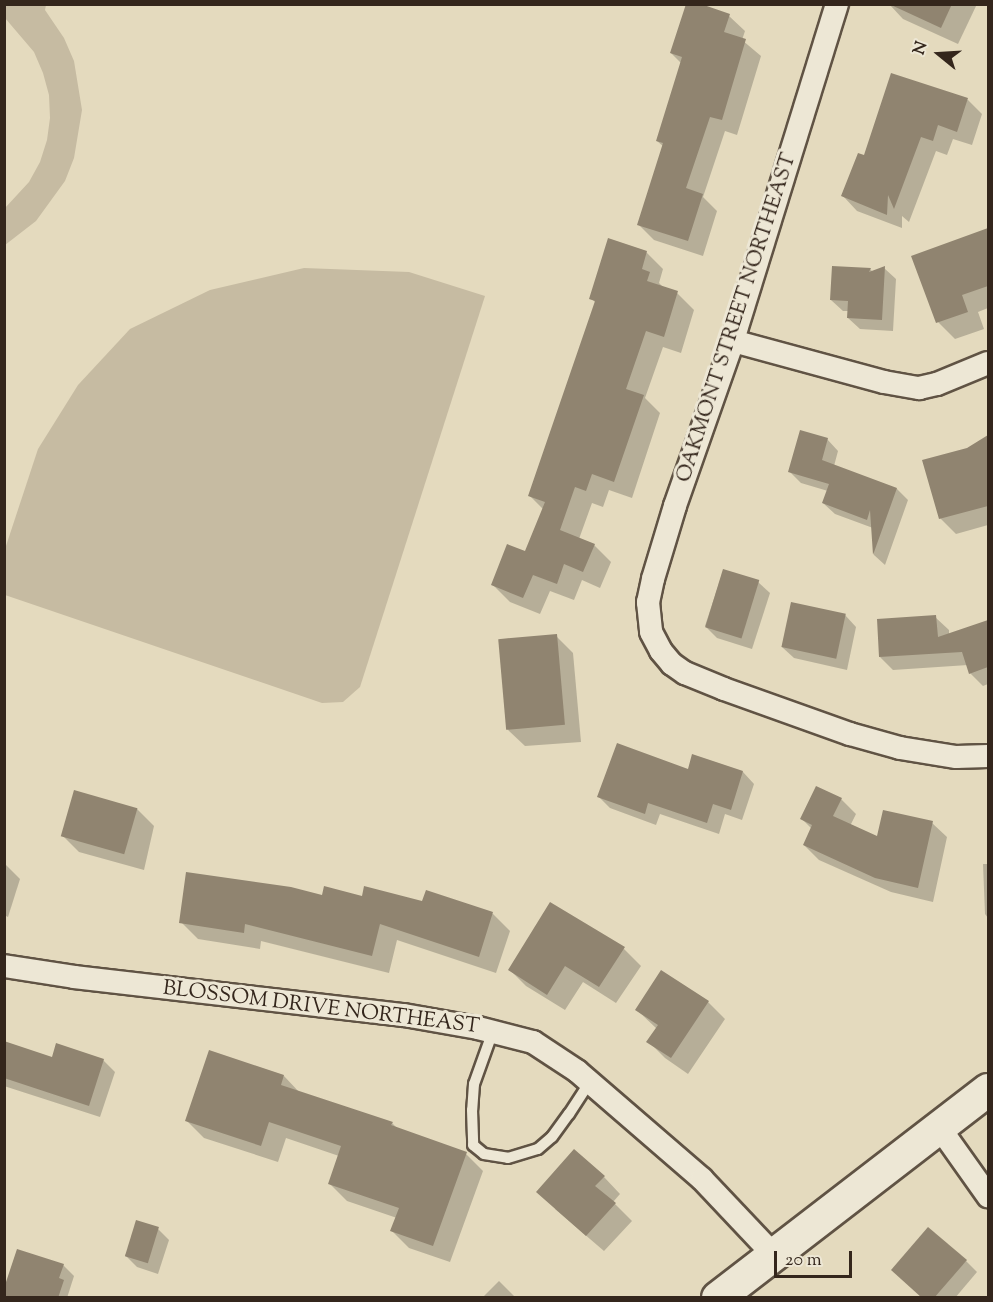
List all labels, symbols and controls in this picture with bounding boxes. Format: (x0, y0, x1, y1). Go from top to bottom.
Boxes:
north arrow (909, 24, 969, 84)
text: N (908, 39, 934, 58)
street label: OAKMONT STREET NORTHEAST (672, 150, 802, 486)
street label: BLOSSOM DRIVE NORTHEAST (161, 976, 481, 1040)
scale bar (777, 1239, 855, 1277)
text: 20 m (785, 1248, 822, 1274)

